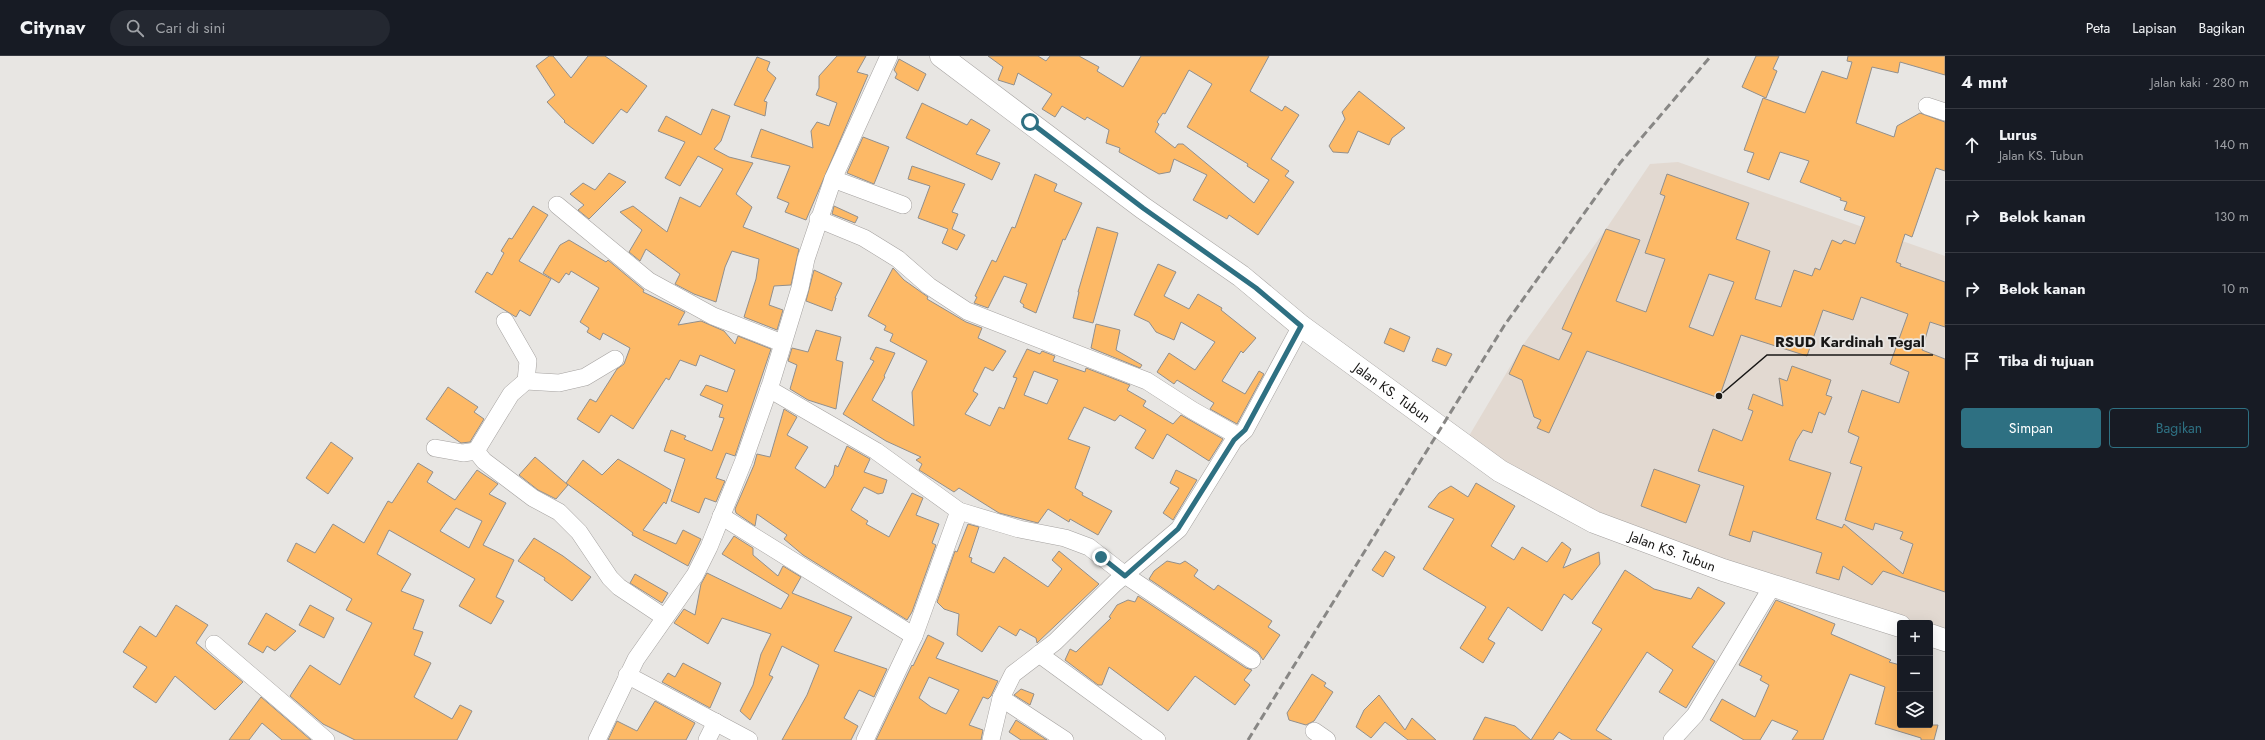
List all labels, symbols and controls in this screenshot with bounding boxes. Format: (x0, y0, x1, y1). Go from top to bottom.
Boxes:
search box (110, 10, 390, 46)
text: Citynav (20, 14, 86, 41)
icon: search (124, 17, 146, 39)
text: Cari di sini (156, 17, 225, 39)
text: Peta (2086, 18, 2110, 38)
text: Lapisan (2132, 18, 2177, 38)
text: Bagikan (2199, 18, 2245, 38)
text: 4 mnt (1961, 70, 2007, 94)
text: Jalan kaki · 280 m (2151, 73, 2249, 92)
route start (1021, 113, 1039, 131)
text: Lurus (1999, 124, 2037, 146)
icon: ahead (1961, 134, 1983, 156)
text: 140 m (2214, 135, 2249, 154)
text: Jalan KS. Tubun (1999, 146, 2084, 165)
icon: right (1961, 206, 1983, 228)
text: Belok kanan (1999, 206, 2086, 228)
text: 130 m (2214, 207, 2249, 226)
icon: right (1961, 278, 1983, 300)
text: Belok kanan (1999, 278, 2086, 300)
text: 10 m (2221, 279, 2249, 298)
callout: RSUD Kardinah Tegal (1767, 328, 1933, 355)
text: RSUD Kardinah Tegal (1775, 331, 1925, 353)
icon: arrive (1961, 350, 1983, 372)
text: Tiba di tujuan (1999, 350, 2094, 372)
street label: Jalan KS. Tubun (1348, 356, 1435, 427)
button: Simpan (1961, 408, 2101, 448)
button: Bagikan (2109, 408, 2249, 448)
street label: Jalan KS. Tubun (1624, 525, 1719, 576)
route end (1092, 548, 1110, 566)
map controls (1897, 620, 1933, 728)
button: + (1897, 620, 1933, 656)
button: − (1897, 656, 1933, 692)
button: layers (1897, 692, 1933, 728)

